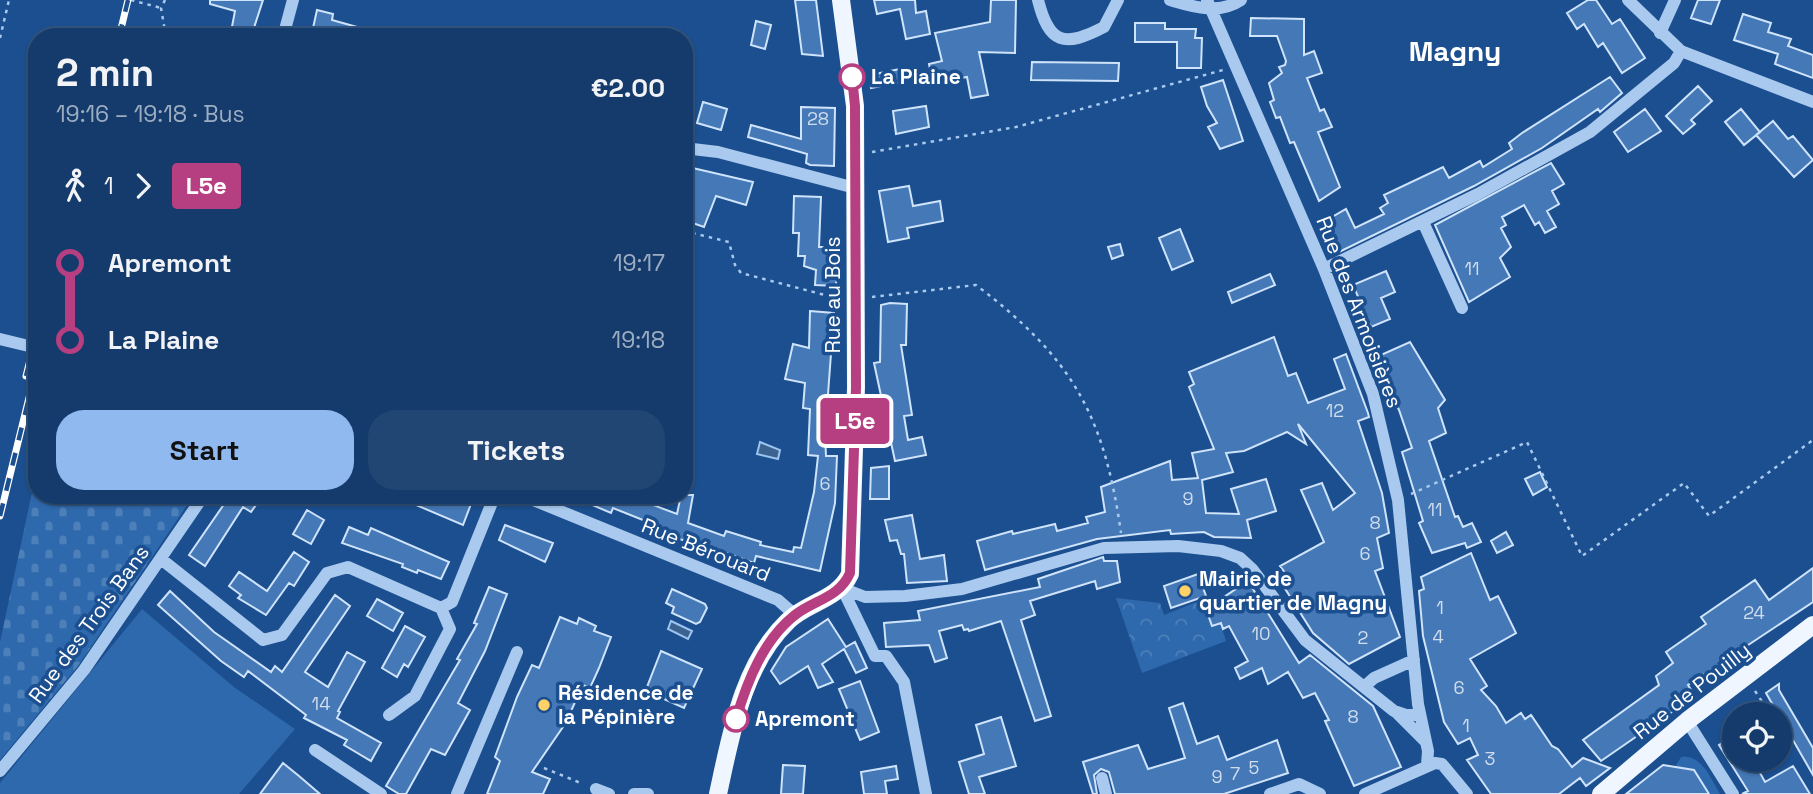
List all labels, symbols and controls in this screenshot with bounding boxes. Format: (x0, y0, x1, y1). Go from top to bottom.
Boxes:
district label: Magny (1409, 33, 1501, 69)
text: 2 min (56, 49, 154, 97)
place label: La Plaine (871, 63, 961, 90)
marker: La Plaine (839, 64, 865, 90)
text: €2.00 (591, 71, 665, 105)
text: 19:16 – 19:18 · Bus (56, 99, 245, 129)
house number: 28 (807, 107, 829, 130)
icon: walk (56, 167, 94, 205)
icon: forward (124, 167, 162, 205)
text: L5e (186, 170, 227, 201)
text: 1 (104, 171, 114, 201)
street label: Rue des Armoisières (1310, 212, 1408, 411)
street label: Rue au Bois (819, 236, 846, 354)
text: Apremont (108, 246, 232, 280)
text: 19:17 (613, 248, 665, 278)
house number: 11 (1464, 257, 1480, 280)
text: La Plaine (108, 323, 219, 357)
text: 19:18 (612, 325, 665, 355)
line badge: L5e (815, 398, 895, 444)
house number: 12 (1326, 399, 1344, 422)
text: L5e (834, 405, 876, 436)
button: Start (56, 410, 354, 490)
button: Tickets (368, 410, 665, 490)
house number: 6 (819, 472, 831, 495)
house number: 9 (1182, 487, 1194, 510)
house number: 11 (1427, 498, 1443, 521)
street label: Rue Bérouard (638, 511, 775, 588)
house number: 8 (1369, 511, 1381, 534)
street label: Rue des Trois Bans (22, 539, 155, 708)
house number: 6 (1359, 542, 1371, 565)
place label: Mairie de quartier de Magny (1199, 565, 1387, 616)
marker: Mairie de quartier de Magny (1177, 583, 1193, 599)
house number: 1 (1436, 596, 1444, 619)
house number: 24 (1743, 601, 1765, 624)
house number: 10 (1251, 622, 1271, 645)
house number: 4 (1432, 625, 1444, 648)
house number: 2 (1358, 626, 1368, 649)
street label: Rue de Pouilly (1628, 636, 1756, 745)
house number: 6 (1453, 676, 1465, 699)
place label: Résidence de la Pépinière (558, 679, 694, 730)
house number: 14 (312, 692, 330, 715)
marker: Résidence de la Pépinière (536, 697, 552, 713)
map controls (1722, 702, 1792, 772)
button: locate (1722, 702, 1792, 772)
place label: Apremont (755, 705, 855, 732)
house number: 8 (1347, 705, 1359, 728)
marker: Apremont (723, 706, 749, 732)
house number: 1 (1462, 714, 1470, 737)
house number: 3 (1485, 747, 1495, 770)
house number: 5 (1249, 756, 1259, 779)
house number: 7 (1230, 762, 1240, 785)
house number: 9 (1211, 765, 1223, 788)

